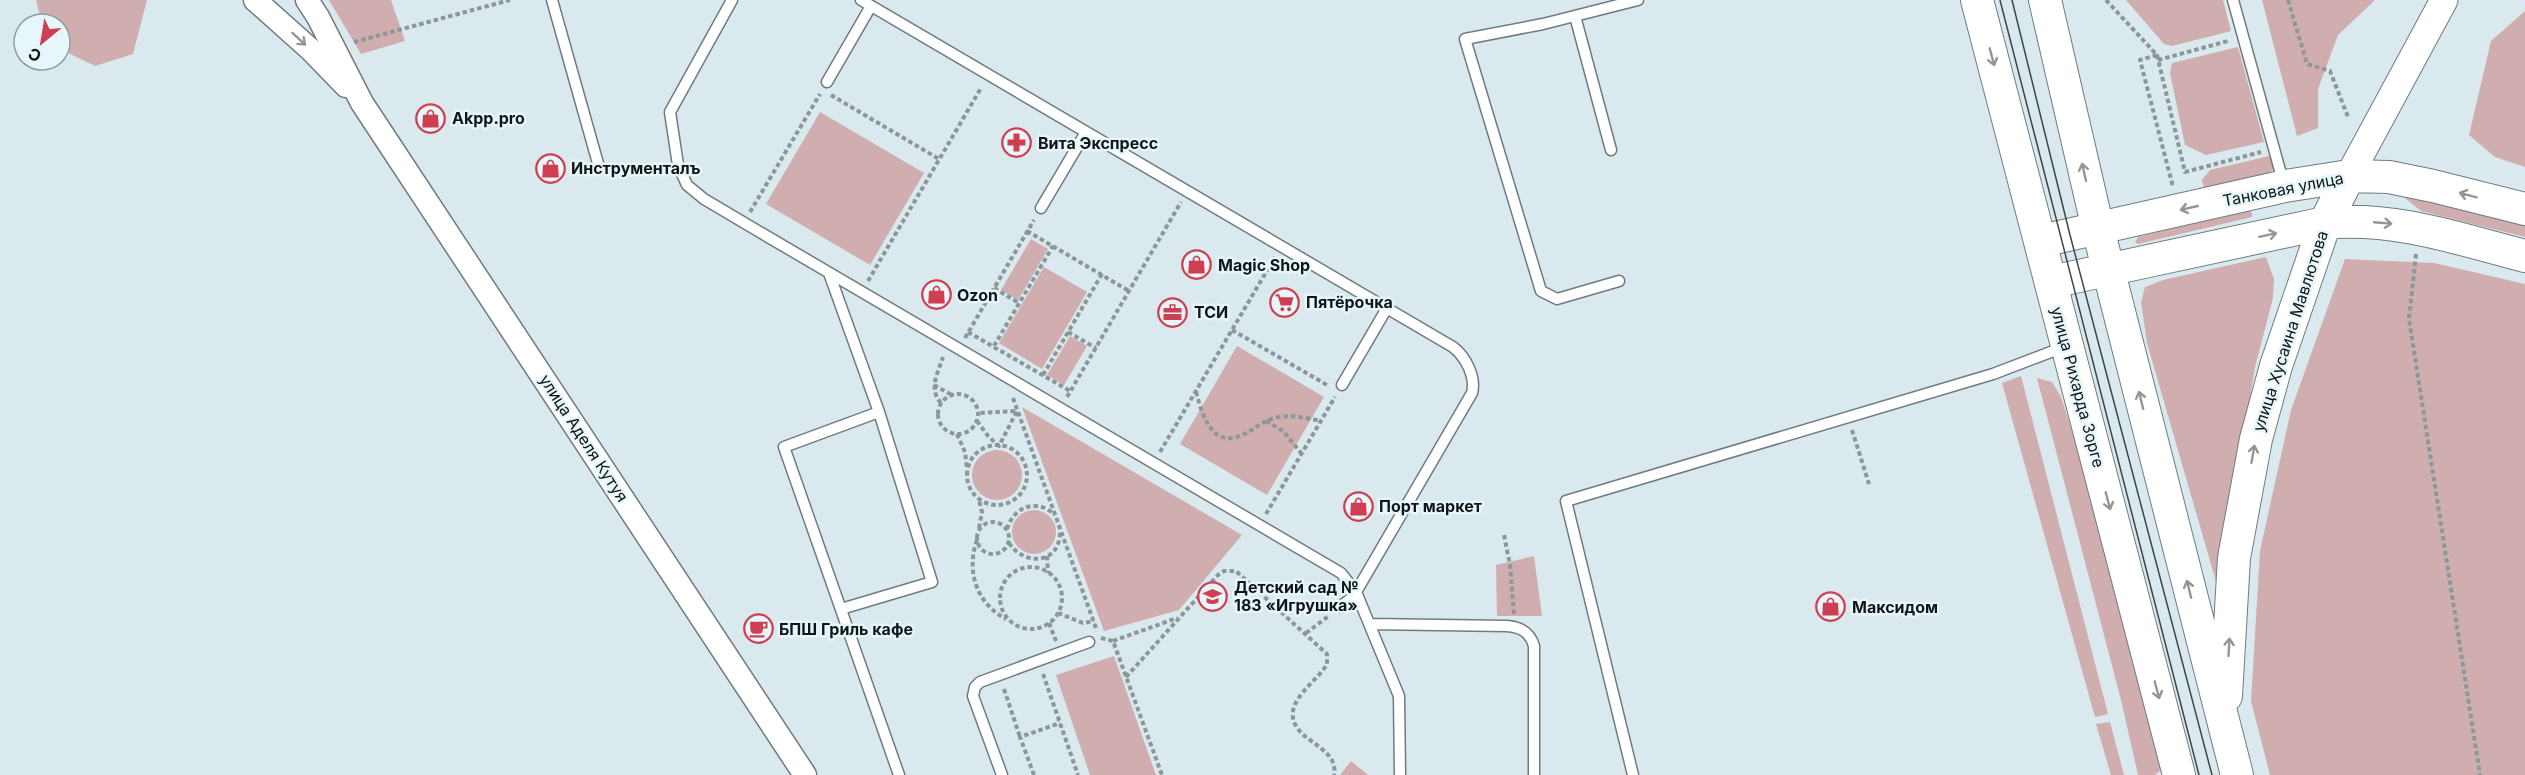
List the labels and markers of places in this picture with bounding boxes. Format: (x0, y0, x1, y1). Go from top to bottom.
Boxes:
shop icon: Akpp.pro (415, 102, 447, 134)
place label: Akpp.pro (452, 108, 525, 128)
pharmacy icon: Вита Экспресс (1001, 127, 1033, 159)
place label: Вита Экспресс (1038, 133, 1158, 153)
shop icon: Инструменталъ (534, 152, 566, 184)
place label: Инструменталъ (571, 158, 701, 178)
shop icon: Magic Shop (1181, 249, 1213, 281)
place label: Magic Shop (1218, 255, 1310, 275)
shop icon: Ozon (920, 279, 952, 311)
place label: Ozon (957, 285, 998, 305)
supermarket icon: Пятёрочка (1269, 286, 1301, 318)
place label: Пятёрочка (1306, 292, 1393, 312)
office icon: ТСИ (1157, 296, 1189, 328)
place label: ТСИ (1194, 302, 1228, 322)
shop icon: Порт маркет (1342, 490, 1374, 522)
place label: Порт маркет (1379, 496, 1482, 516)
place label: Детский сад № 183 «Игрушка» (1234, 577, 1359, 615)
school or university icon: Детский сад № 183 «Игрушка» (1197, 580, 1229, 612)
shop icon: Максидом (1815, 591, 1847, 623)
place label: Максидом (1852, 597, 1938, 617)
cafe icon: БПШ Гриль кафе (742, 613, 774, 645)
place label: БПШ Гриль кафе (779, 619, 913, 639)

